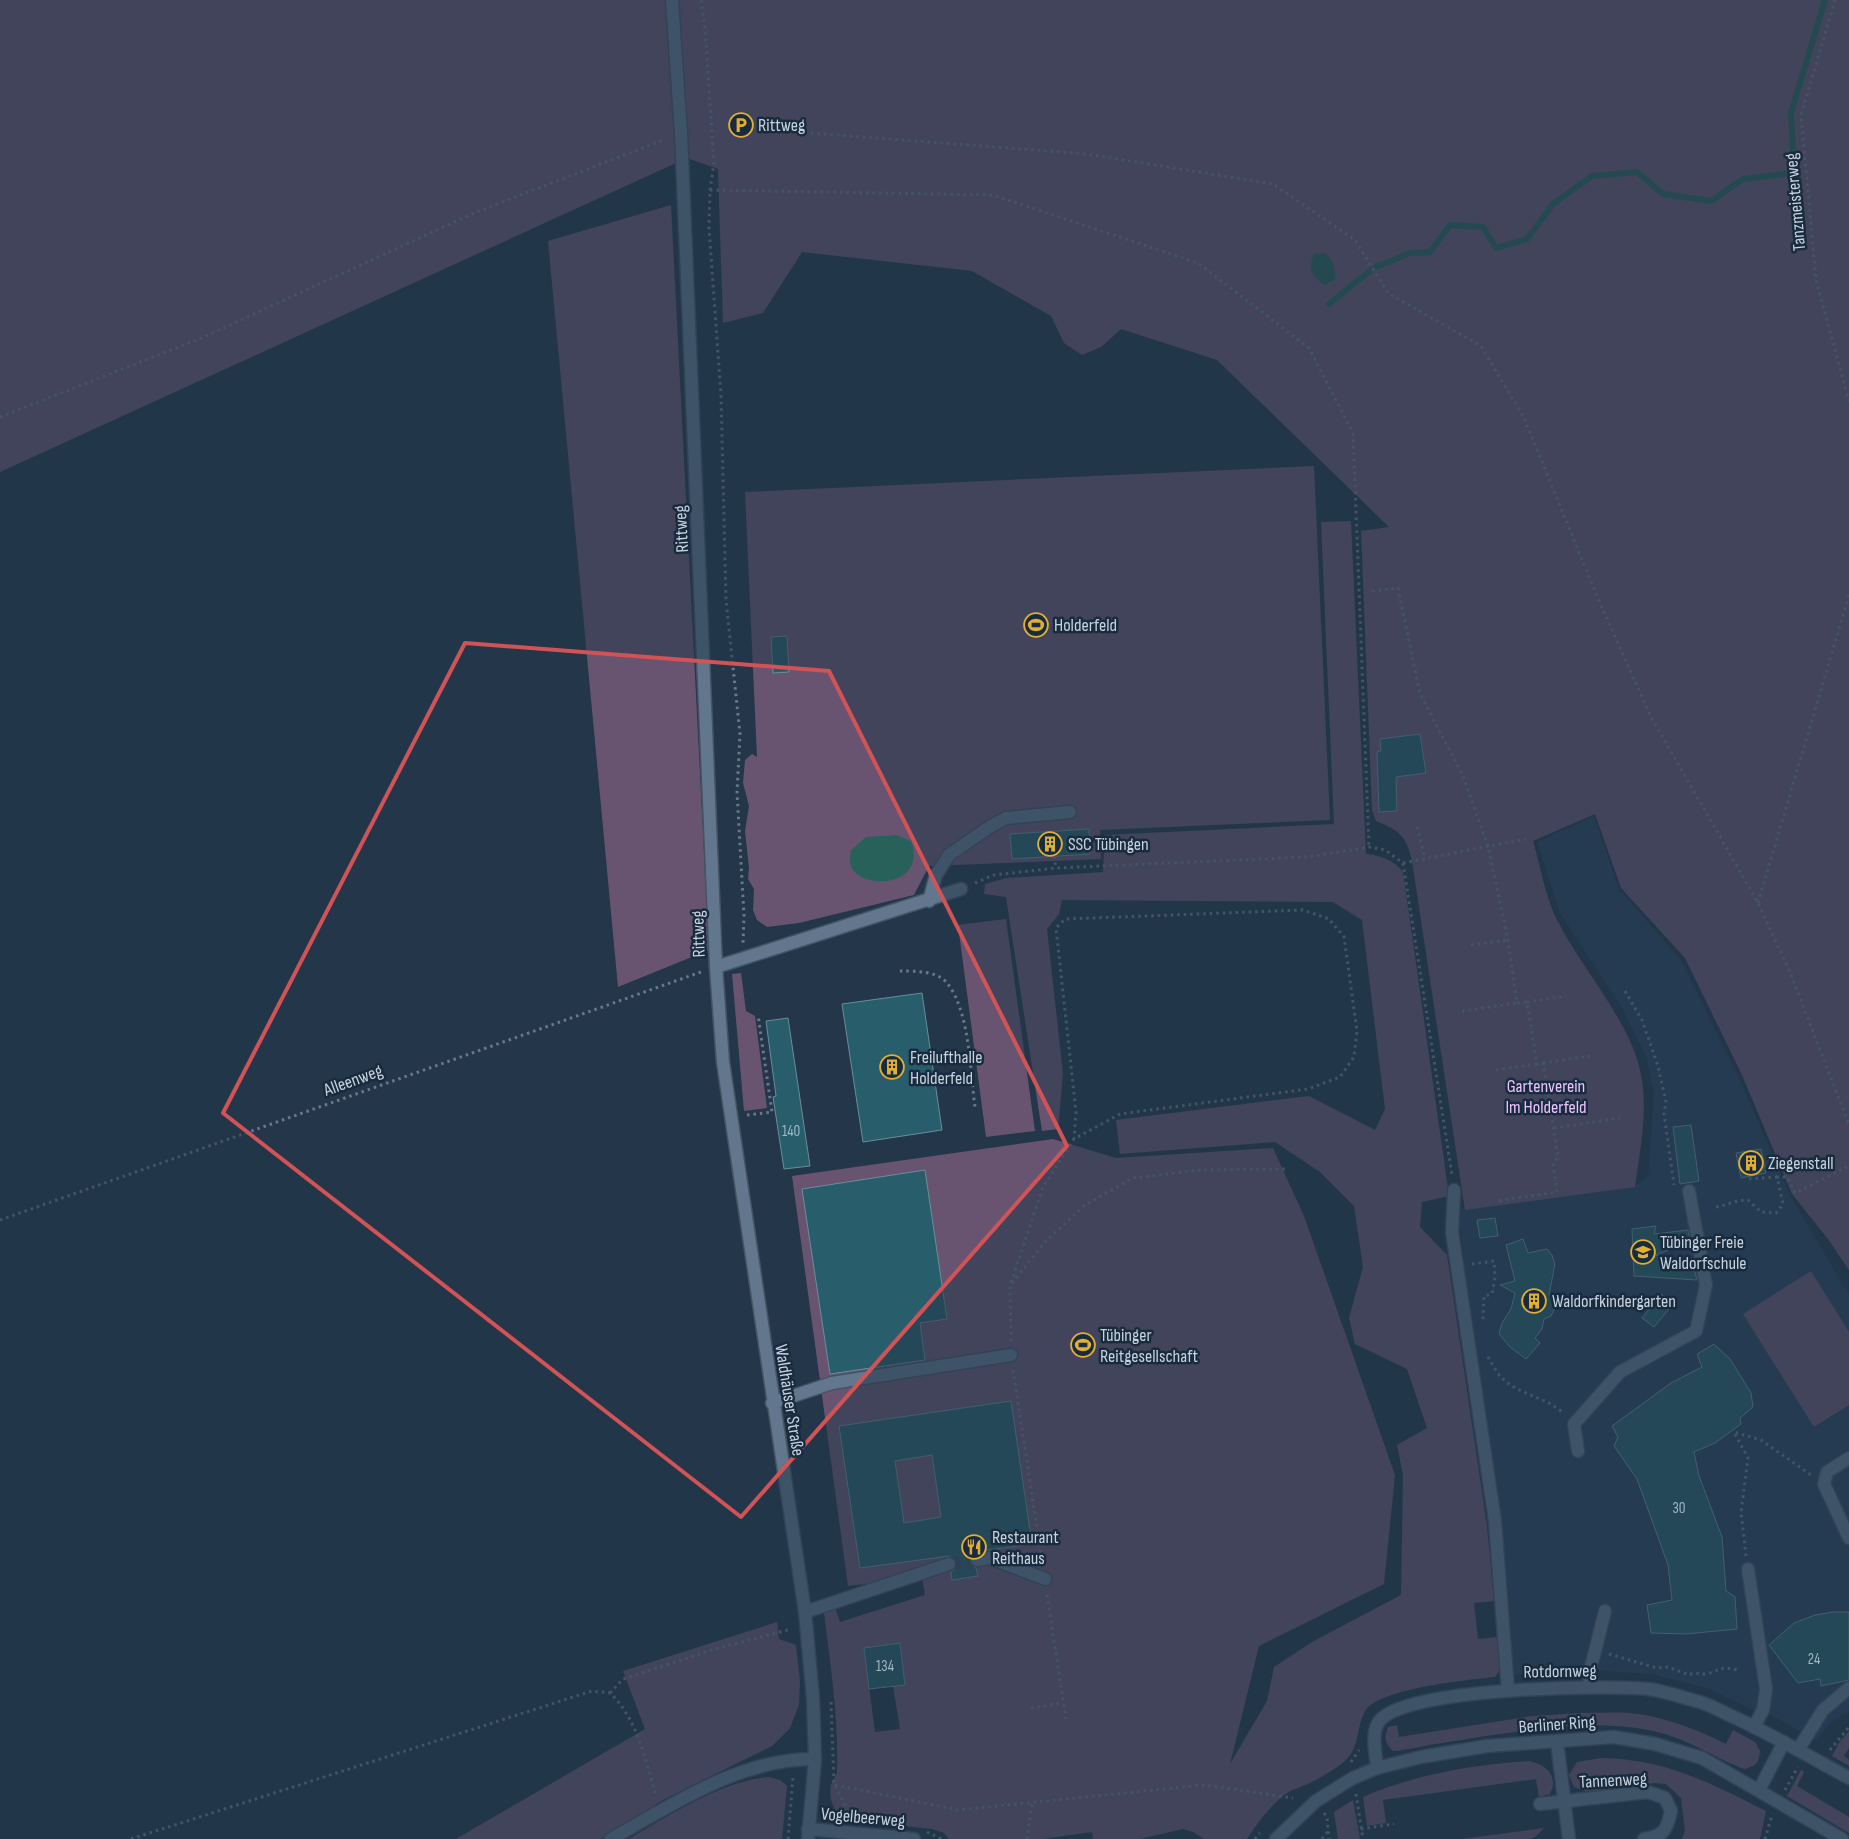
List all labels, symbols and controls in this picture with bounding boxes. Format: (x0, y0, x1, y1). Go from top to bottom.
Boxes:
parking icon: Rittweg (728, 112, 754, 138)
place label: Rittweg (758, 115, 805, 136)
street label: Tanzmeisterweg (1781, 152, 1810, 252)
street label: Rittweg (670, 505, 693, 553)
sports icon: Holderfeld (1023, 612, 1049, 638)
place label: Holderfeld (1054, 615, 1117, 636)
building icon: SSC Tübingen (1037, 831, 1063, 857)
place label: SSC Tübingen (1068, 834, 1149, 855)
street label: Rittweg (687, 910, 710, 958)
place label: Freilufthalle Holderfeld (910, 1047, 982, 1089)
building icon: Freilufthalle Holderfeld (879, 1054, 905, 1080)
street label: Alleenweg (320, 1060, 386, 1101)
park label: Gartenverein Im Holderfeld (1505, 1076, 1587, 1118)
house number: 140 (782, 1122, 800, 1141)
building icon: Ziegenstall (1738, 1150, 1764, 1176)
place label: Ziegenstall (1768, 1153, 1834, 1174)
place label: Tübinger Freie Waldorfschule (1660, 1232, 1747, 1274)
school or university icon: Tübinger Freie Waldorfschule (1630, 1239, 1656, 1265)
building icon: Waldorfkindergarten (1521, 1288, 1547, 1314)
place label: Waldorfkindergarten (1552, 1291, 1676, 1312)
place label: Tübinger Reitgesellschaft (1100, 1325, 1198, 1367)
sports icon: Tübinger Reitgesellschaft (1070, 1332, 1096, 1358)
street label: Waldhäuser Straße (770, 1343, 809, 1457)
house number: 30 (1673, 1499, 1685, 1518)
place label: Restaurant Reithaus (992, 1527, 1059, 1569)
restaurant icon: Restaurant Reithaus (961, 1534, 987, 1560)
house number: 24 (1808, 1650, 1820, 1669)
house number: 134 (876, 1657, 894, 1676)
street label: Rotdornweg (1523, 1660, 1597, 1683)
street label: Berliner Ring (1518, 1711, 1596, 1738)
street label: Tannenweg (1579, 1768, 1647, 1793)
street label: Vogelbeerweg (820, 1803, 906, 1832)

